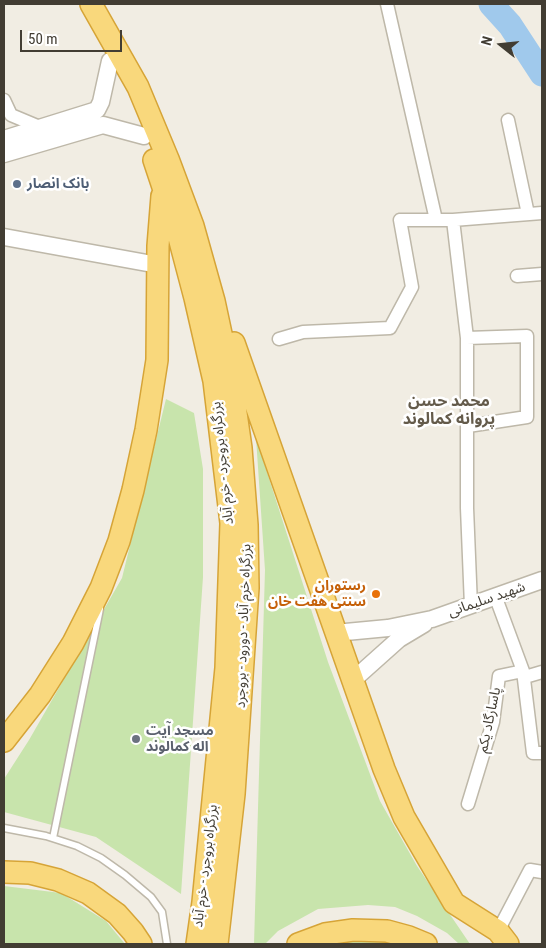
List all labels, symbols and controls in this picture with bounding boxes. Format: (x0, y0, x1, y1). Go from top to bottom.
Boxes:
scale bar (22, 20, 125, 52)
north arrow (476, 20, 526, 70)
text: 50 m (28, 30, 58, 48)
text: N (478, 35, 495, 47)
place label: بانک انصار (27, 176, 89, 192)
marker: بانک انصار (11, 178, 23, 190)
district label: محمد حسن پروانه کمالوند (403, 392, 495, 430)
street label: بزرگراه بروجرد - خرم آباد (208, 401, 238, 525)
street label: بزرگراه خرم آباد - دورود - بروجرد (233, 543, 255, 709)
place label: رستوران سنتی هفت خان (268, 578, 366, 610)
street label: شهید سلیمانی (446, 579, 528, 621)
marker: رستوران سنتی هفت خان (370, 588, 382, 600)
street label: پاسارگاد یکم (475, 686, 505, 754)
place label: مسجد آیت اله کمالوند (146, 723, 214, 756)
marker: مسجد آیت اله کمالوند (130, 733, 142, 745)
street label: بزرگراه بروجرد - خرم آباد (190, 804, 222, 928)

